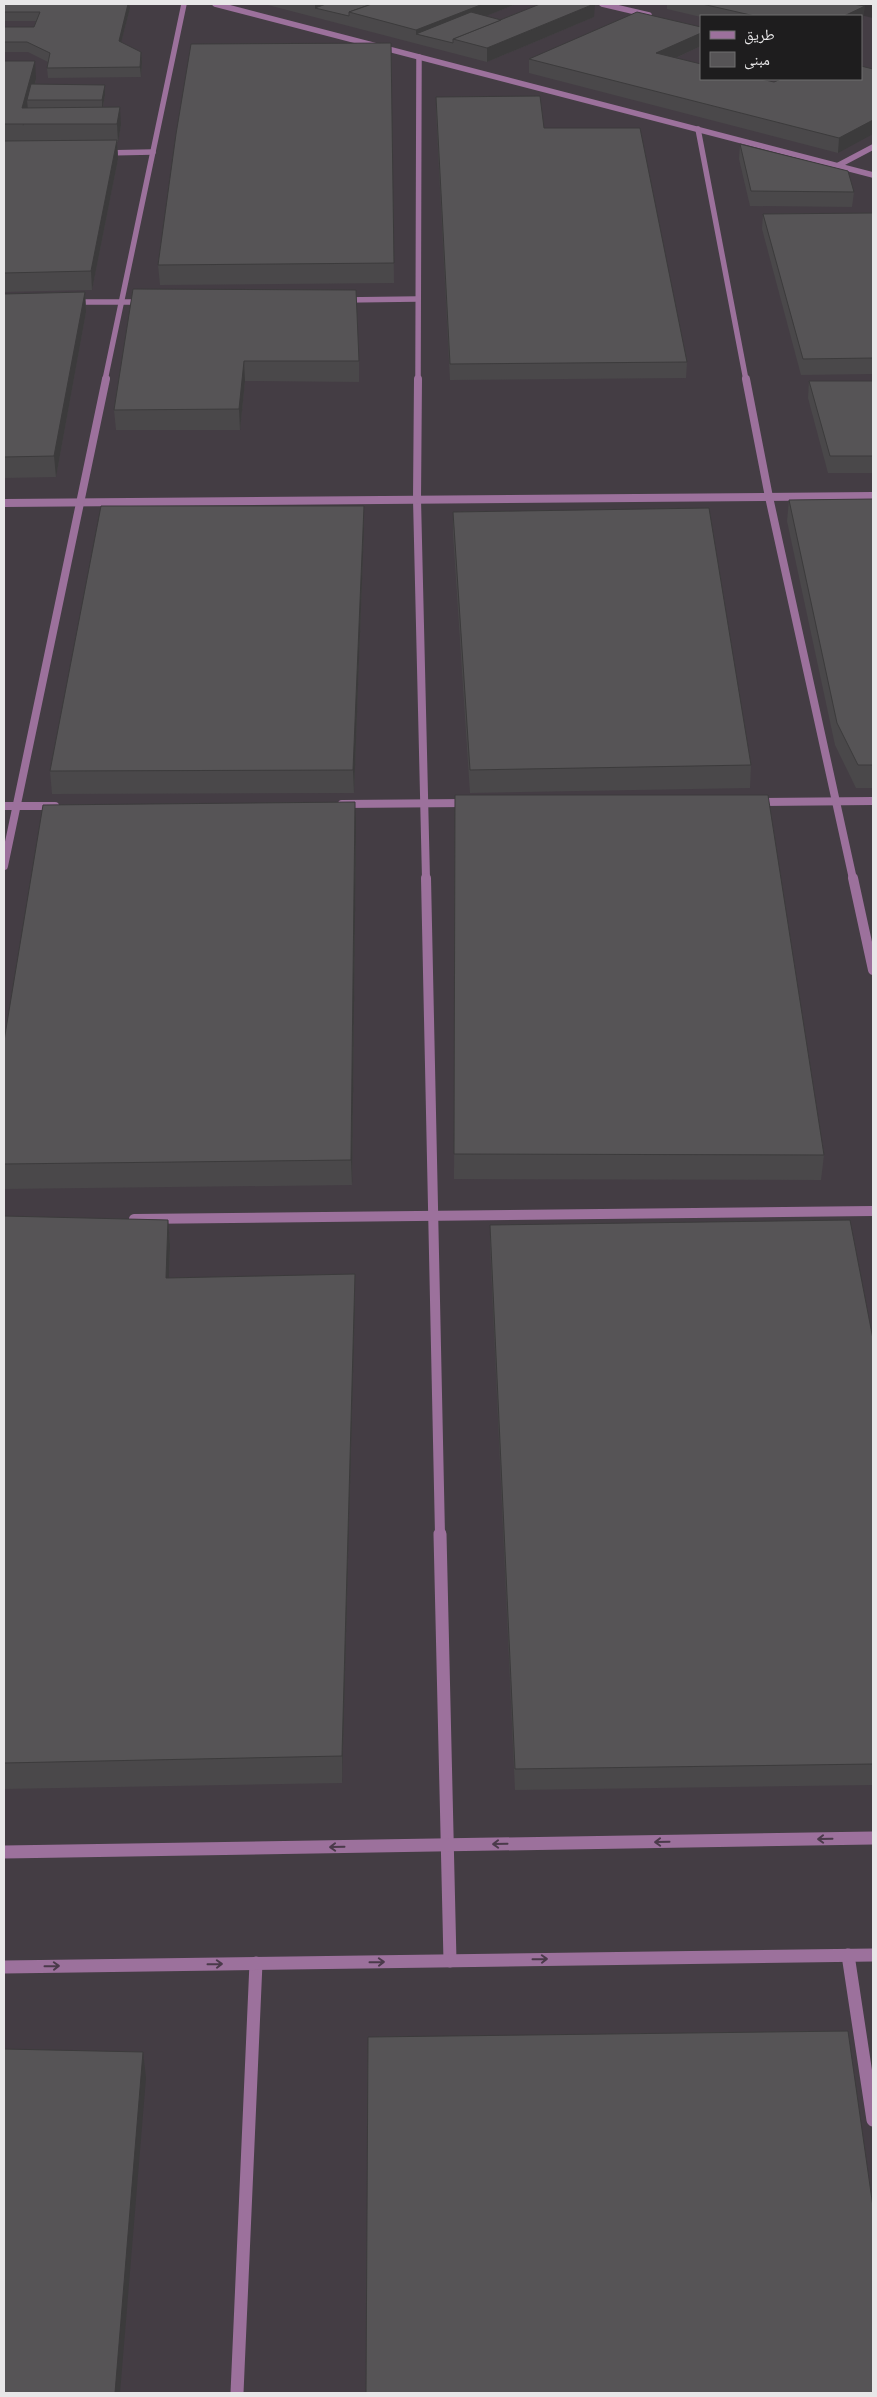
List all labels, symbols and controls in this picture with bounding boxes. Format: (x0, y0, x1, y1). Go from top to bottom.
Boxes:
legend (700, 15, 862, 80)
text: طريق (744, 24, 775, 45)
text: مبنى (744, 49, 770, 70)
one-way arrow (817, 1834, 833, 1844)
one-way arrow (654, 1837, 670, 1847)
one-way arrow (492, 1840, 508, 1849)
one-way arrow (329, 1842, 346, 1852)
one-way arrow (532, 1954, 548, 1964)
one-way arrow (369, 1957, 385, 1966)
one-way arrow (206, 1959, 223, 1969)
one-way arrow (44, 1961, 60, 1971)

